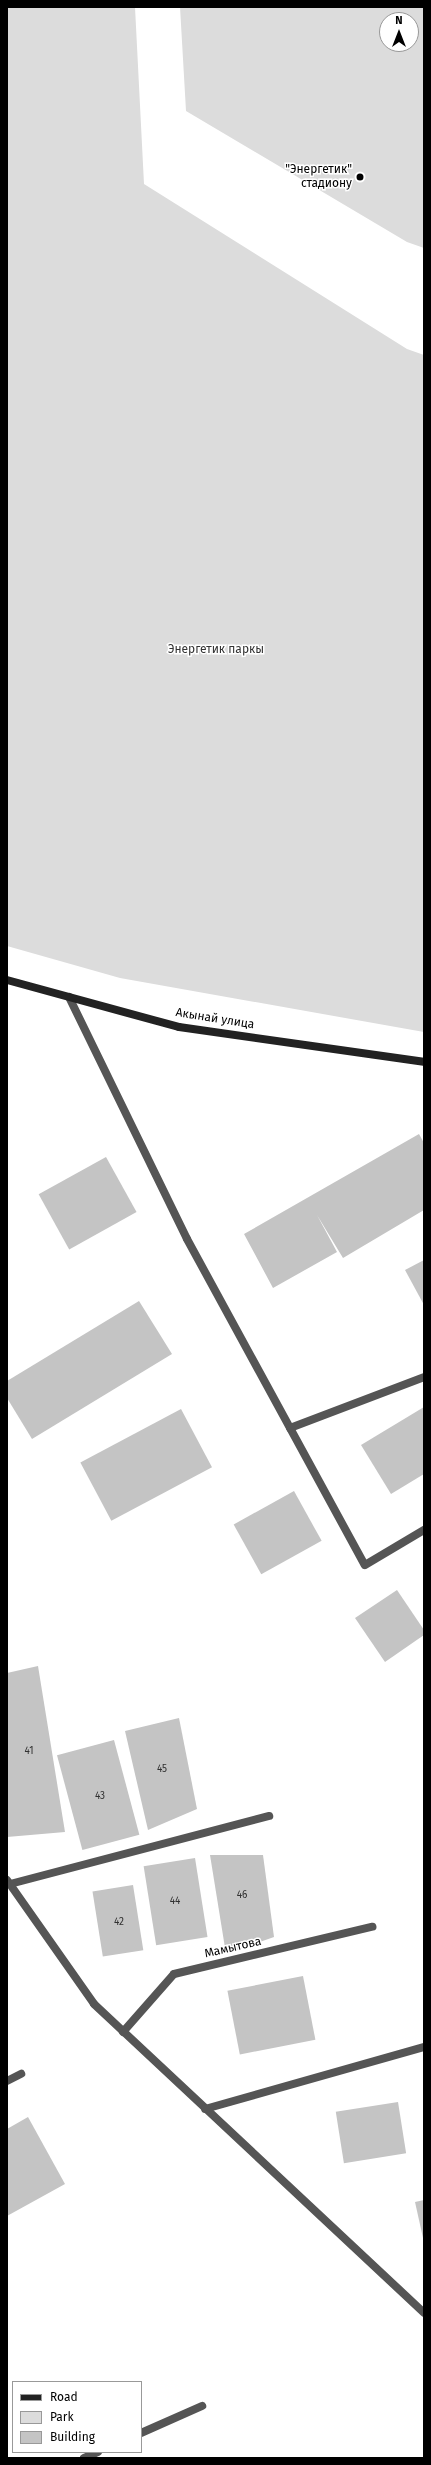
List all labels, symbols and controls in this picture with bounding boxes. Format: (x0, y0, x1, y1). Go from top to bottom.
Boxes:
north arrow (379, 12, 419, 52)
text: N (395, 14, 403, 27)
place label: "Энергетик" стадиону (285, 163, 352, 191)
marker: "Энергетик" стадиону (355, 172, 365, 182)
park label: Энергетик паркы (168, 643, 264, 657)
street label: Акынай улица (175, 1006, 255, 1032)
house number: 41 (24, 1746, 34, 1758)
house number: 45 (157, 1764, 167, 1776)
house number: 43 (95, 1791, 105, 1803)
house number: 46 (237, 1890, 247, 1902)
house number: 44 (170, 1896, 180, 1908)
house number: 42 (114, 1917, 124, 1929)
street label: Мамытова (203, 1934, 263, 1962)
legend (12, 2381, 142, 2453)
text: Road (50, 2390, 78, 2404)
text: Park (50, 2410, 74, 2424)
text: Building (50, 2430, 95, 2444)

